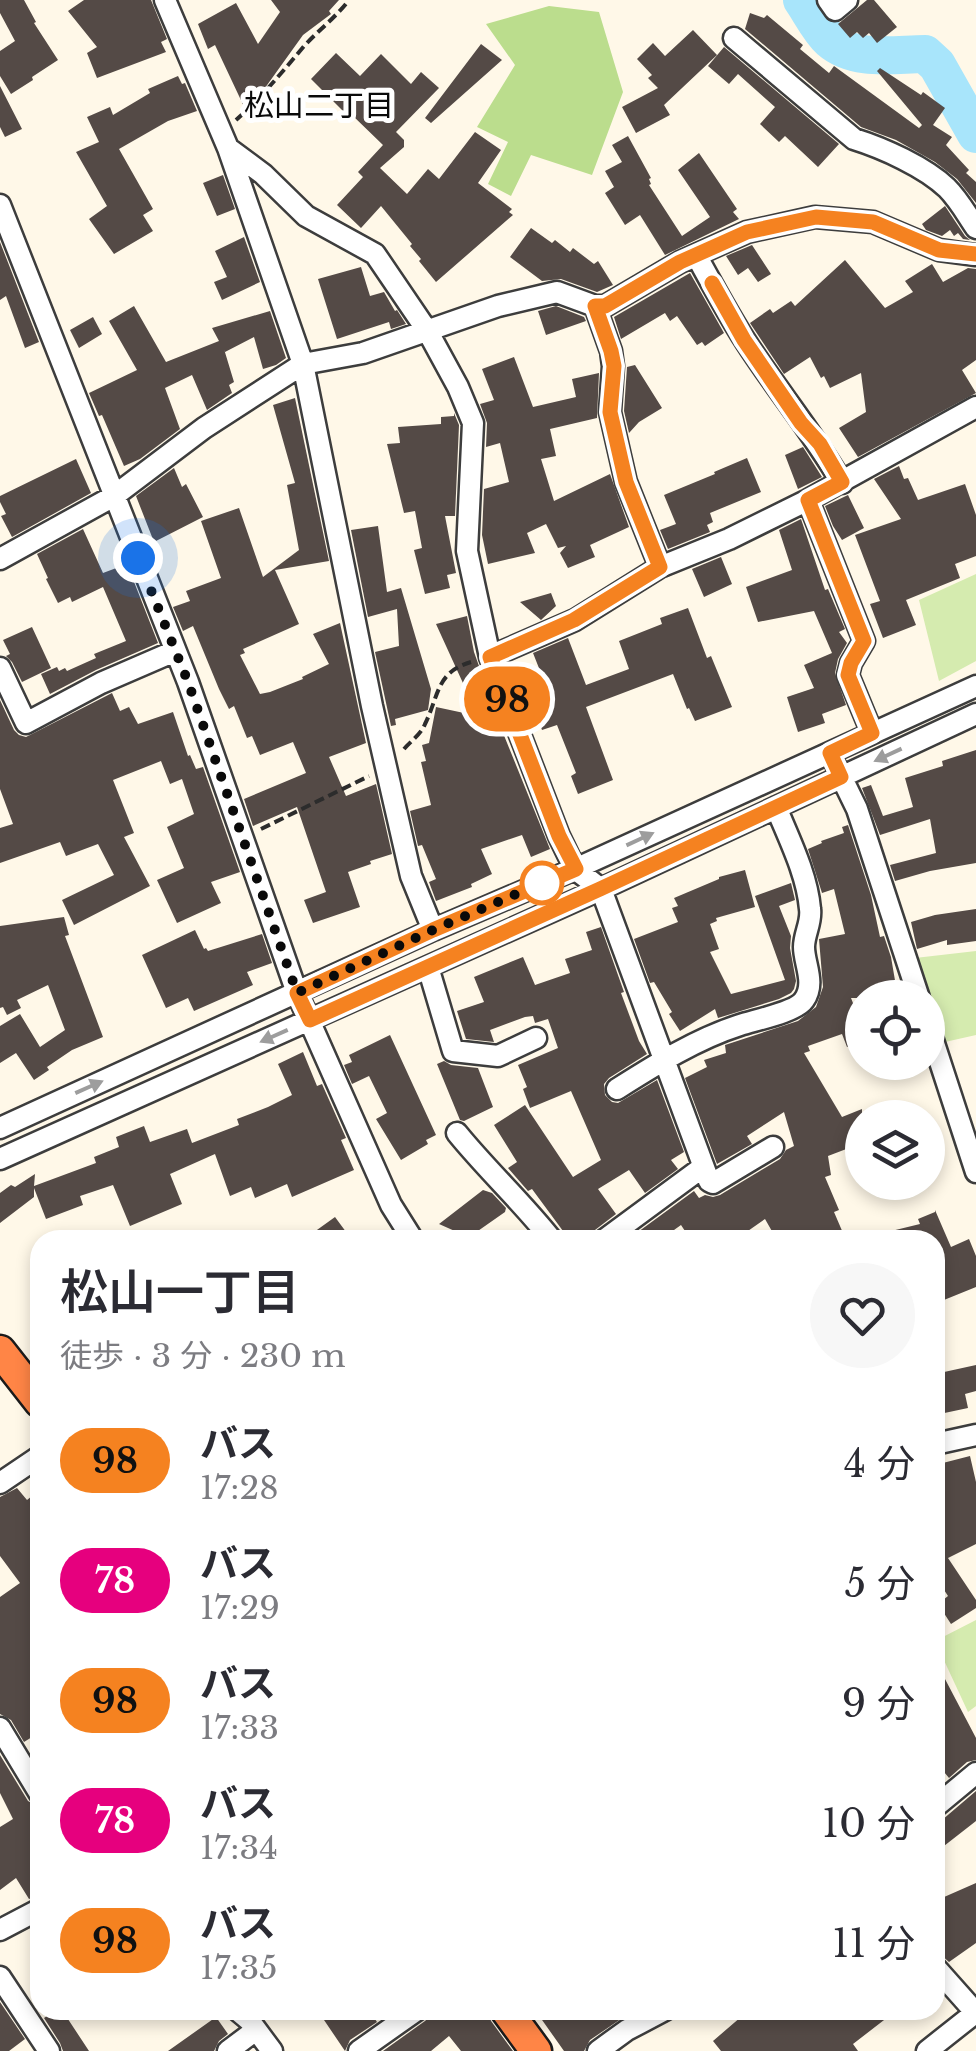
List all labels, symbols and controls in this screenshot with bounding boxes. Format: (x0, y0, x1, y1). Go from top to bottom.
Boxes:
district label: 松山二丁目 (244, 87, 394, 124)
your location (113, 533, 163, 583)
line badge: 98 (462, 666, 552, 732)
text: 98 (484, 678, 530, 721)
one-way arrow (873, 747, 902, 764)
one-way arrow (626, 831, 655, 848)
unlabelled marker (521, 862, 563, 904)
map controls (845, 980, 945, 1200)
button: locate (845, 980, 945, 1080)
one-way arrow (259, 1028, 289, 1044)
one-way arrow (74, 1079, 104, 1095)
button: layers (845, 1100, 945, 1200)
text: 松山一丁目 (60, 1262, 300, 1322)
button: heart (810, 1263, 915, 1368)
text: 徒歩 · 3 分 · 230 m (60, 1336, 346, 1376)
text: バス (200, 1420, 276, 1467)
text: 98 (92, 1439, 138, 1482)
text: 4 分 (844, 1440, 915, 1487)
text: 17:28 (200, 1468, 279, 1508)
text: バス (200, 1540, 276, 1587)
text: 78 (95, 1559, 135, 1602)
text: 5 分 (845, 1560, 915, 1607)
text: 17:29 (200, 1588, 280, 1628)
text: バス (200, 1660, 276, 1707)
text: 98 (92, 1679, 138, 1722)
text: 9 分 (842, 1680, 915, 1727)
text: 17:33 (200, 1708, 279, 1748)
text: バス (200, 1780, 276, 1827)
text: 78 (95, 1799, 135, 1842)
text: 10 分 (822, 1800, 915, 1847)
text: 17:34 (200, 1828, 278, 1868)
text: バス (200, 1900, 276, 1947)
text: 98 (92, 1919, 138, 1962)
text: 11 分 (832, 1920, 915, 1967)
text: 17:35 (200, 1948, 277, 1988)

